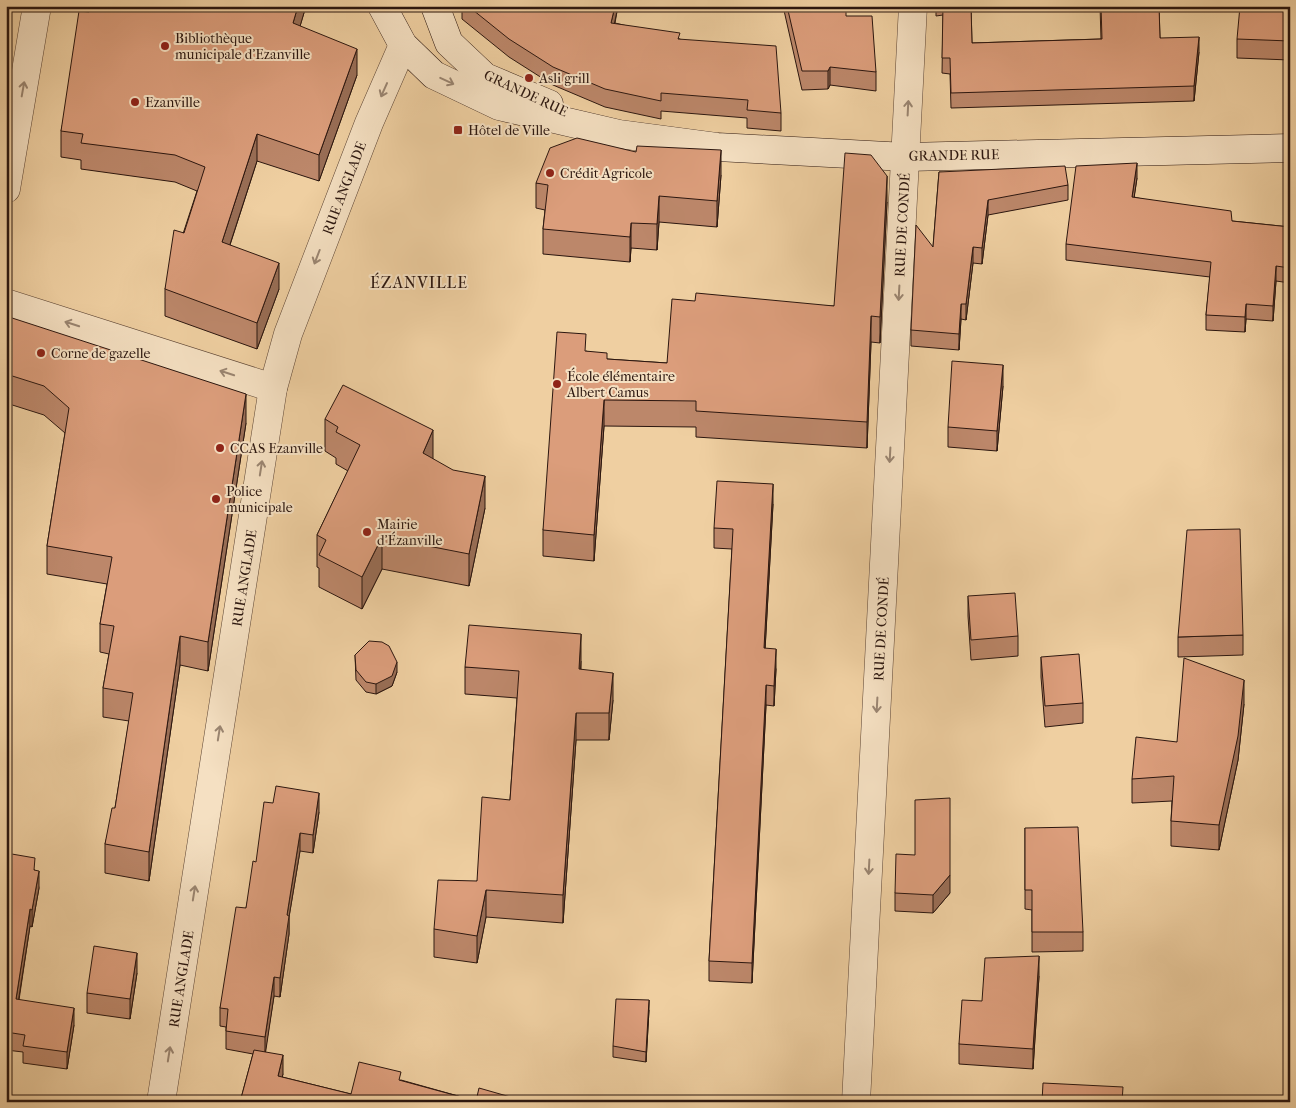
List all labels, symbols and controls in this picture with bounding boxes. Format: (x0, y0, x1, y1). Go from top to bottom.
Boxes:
place label: Bibliothèque municipale d'Ezanville (175, 30, 310, 63)
marker: Bibliothèque municipale d'Ezanville (159, 40, 171, 52)
street label: GRANDE RUE (481, 67, 571, 121)
place label: Asli grill (538, 70, 590, 87)
marker: Asli grill (523, 72, 535, 84)
one-way arrow (439, 76, 454, 86)
one-way arrow (18, 81, 28, 97)
one-way arrow (378, 82, 388, 97)
place label: Ezanville (145, 94, 200, 111)
marker: Ezanville (129, 96, 141, 108)
one-way arrow (904, 100, 913, 116)
place label: Hôtel de Ville (468, 122, 550, 139)
marker: Hôtel de Ville (452, 124, 464, 136)
street label: RUE ANGLADE (319, 139, 370, 237)
street label: GRANDE RUE (908, 146, 1000, 165)
place label: Crédit Agricole (560, 165, 652, 182)
marker: Crédit Agricole (544, 167, 556, 179)
street label: RUE DE CONDÉ (890, 172, 914, 277)
one-way arrow (312, 249, 322, 264)
district label: ÉZANVILLE (370, 272, 468, 292)
one-way arrow (894, 284, 903, 300)
one-way arrow (65, 318, 81, 328)
place label: Corne de gazelle (51, 345, 151, 362)
marker: Corne de gazelle (35, 347, 47, 359)
place label: École élémentaire Albert Camus (566, 367, 675, 401)
one-way arrow (219, 368, 235, 378)
marker: École élémentaire Albert Camus (551, 378, 563, 390)
place label: CCAS Ezanville (230, 440, 323, 457)
marker: CCAS Ezanville (214, 442, 226, 454)
one-way arrow (886, 447, 895, 463)
one-way arrow (256, 461, 266, 477)
place label: Police municipale (226, 483, 293, 516)
marker: Police municipale (210, 493, 222, 505)
place label: Mairie d'Ézanville (377, 516, 443, 549)
marker: Mairie d'Ézanville (361, 526, 373, 538)
street label: RUE ANGLADE (228, 528, 261, 628)
street label: RUE DE CONDÉ (869, 576, 893, 681)
one-way arrow (873, 696, 882, 712)
one-way arrow (215, 725, 225, 741)
one-way arrow (864, 859, 873, 875)
one-way arrow (189, 885, 199, 901)
street label: RUE ANGLADE (165, 929, 198, 1029)
one-way arrow (164, 1046, 174, 1062)

